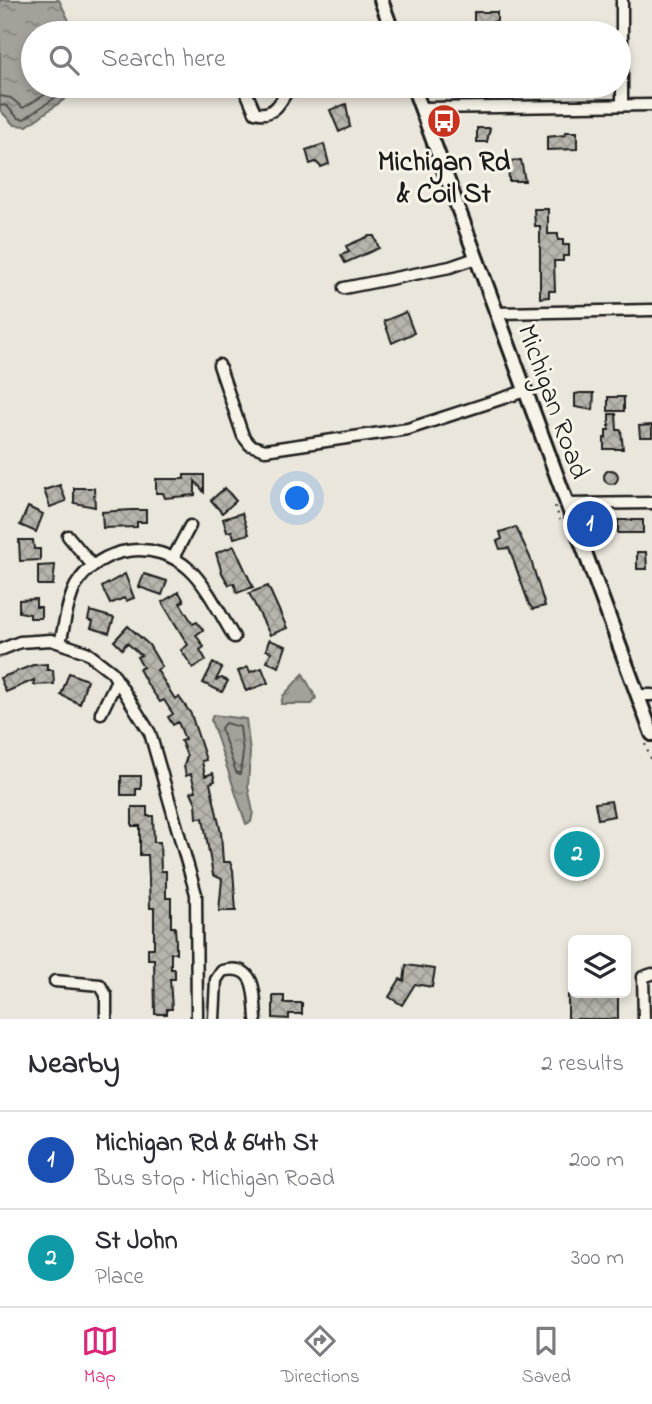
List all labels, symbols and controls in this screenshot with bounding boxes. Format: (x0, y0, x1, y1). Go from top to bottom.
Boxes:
search box (21, 21, 631, 98)
icon: search (45, 41, 83, 79)
text: Search here (101, 41, 226, 79)
bus stop icon: Michigan Rd & Coil St (425, 102, 463, 140)
place label: Michigan Rd & Coil St (378, 143, 511, 216)
street label: Michigan Road (505, 319, 599, 486)
your location (280, 481, 314, 515)
pin: 1 (567, 498, 613, 550)
pin: 2 (554, 828, 600, 880)
map controls (568, 935, 631, 998)
button: layers (568, 935, 631, 998)
text: Nearby (28, 1043, 120, 1087)
text: 2 results (541, 1048, 624, 1081)
text: Michigan Rd & 64th St (95, 1125, 318, 1163)
text: 1 (47, 1144, 55, 1177)
text: 200 m (569, 1144, 624, 1177)
text: Bus stop · Michigan Road (95, 1163, 335, 1196)
text: St John (95, 1223, 178, 1261)
text: 2 (45, 1242, 57, 1275)
text: 300 m (571, 1242, 624, 1275)
text: Place (95, 1261, 144, 1294)
tab: Map (81, 1322, 119, 1391)
tab: Directions (281, 1322, 360, 1391)
tab: Saved (522, 1322, 571, 1391)

